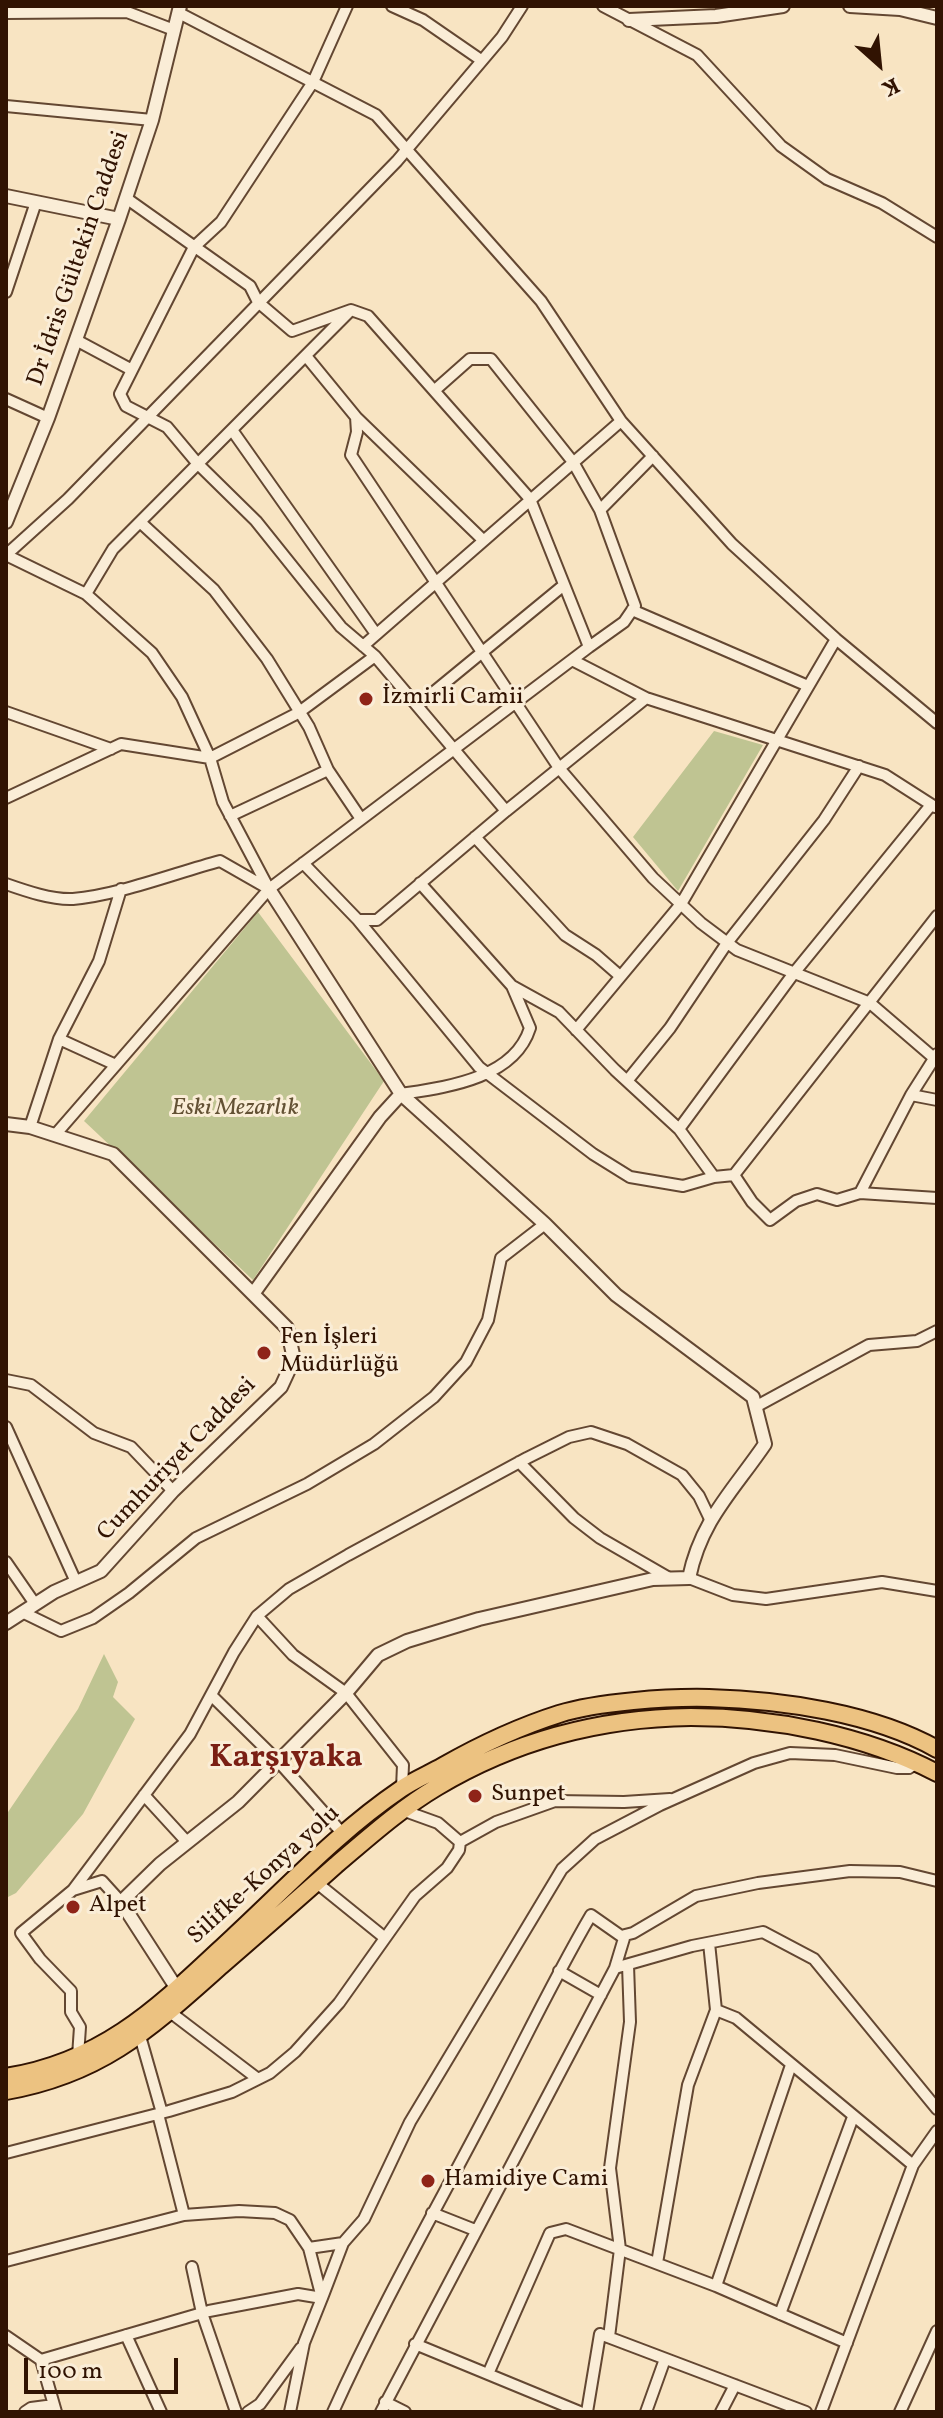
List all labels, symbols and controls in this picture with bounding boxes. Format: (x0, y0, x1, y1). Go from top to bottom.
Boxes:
north arrow (839, 24, 919, 104)
text: K (876, 68, 904, 103)
street label: Dr İdris Gültekin Caddesi (23, 128, 137, 390)
place label: İzmirli Camii (382, 685, 524, 713)
marker: İzmirli Camii (357, 690, 375, 708)
park label: Eski Mezarlık (171, 1096, 299, 1124)
place label: Fen İşleri Müdürlüğü (280, 1325, 399, 1381)
marker: Fen İşleri Müdürlüğü (255, 1344, 273, 1362)
street label: Cumhuriyet Caddesi (92, 1372, 264, 1548)
district label: Karşıyaka (209, 1741, 363, 1779)
place label: Sunpet (491, 1782, 566, 1810)
marker: Sunpet (466, 1787, 484, 1805)
street label: Silifke-Konya yolu (183, 1800, 347, 1952)
place label: Alpet (89, 1893, 147, 1921)
marker: Alpet (64, 1898, 82, 1916)
place label: Hamidiye Cami (444, 2167, 608, 2195)
marker: Hamidiye Cami (419, 2172, 437, 2190)
scale bar (28, 2342, 182, 2392)
text: 100 m (38, 2355, 103, 2389)

